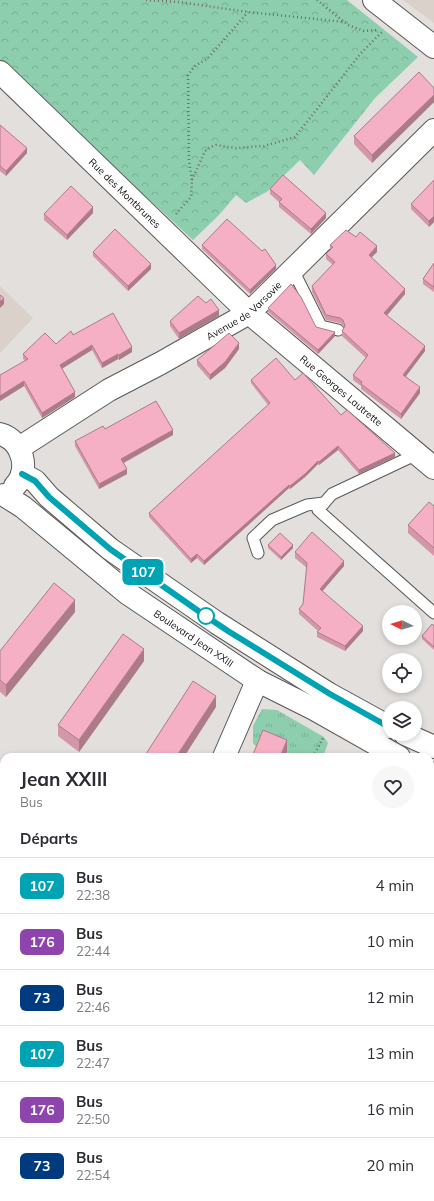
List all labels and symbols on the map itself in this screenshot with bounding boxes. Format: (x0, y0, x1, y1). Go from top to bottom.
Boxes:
street label: Rue des Montbrunes (86, 155, 164, 231)
street label: Avenue de Varsovie (204, 278, 284, 343)
street label: Rue Georges Lautrette (297, 352, 385, 429)
line badge: 107 (120, 559, 166, 585)
north arrow (382, 605, 422, 645)
street label: Boulevard Jean XXIII (151, 606, 236, 669)
unlabelled marker (197, 607, 215, 625)

